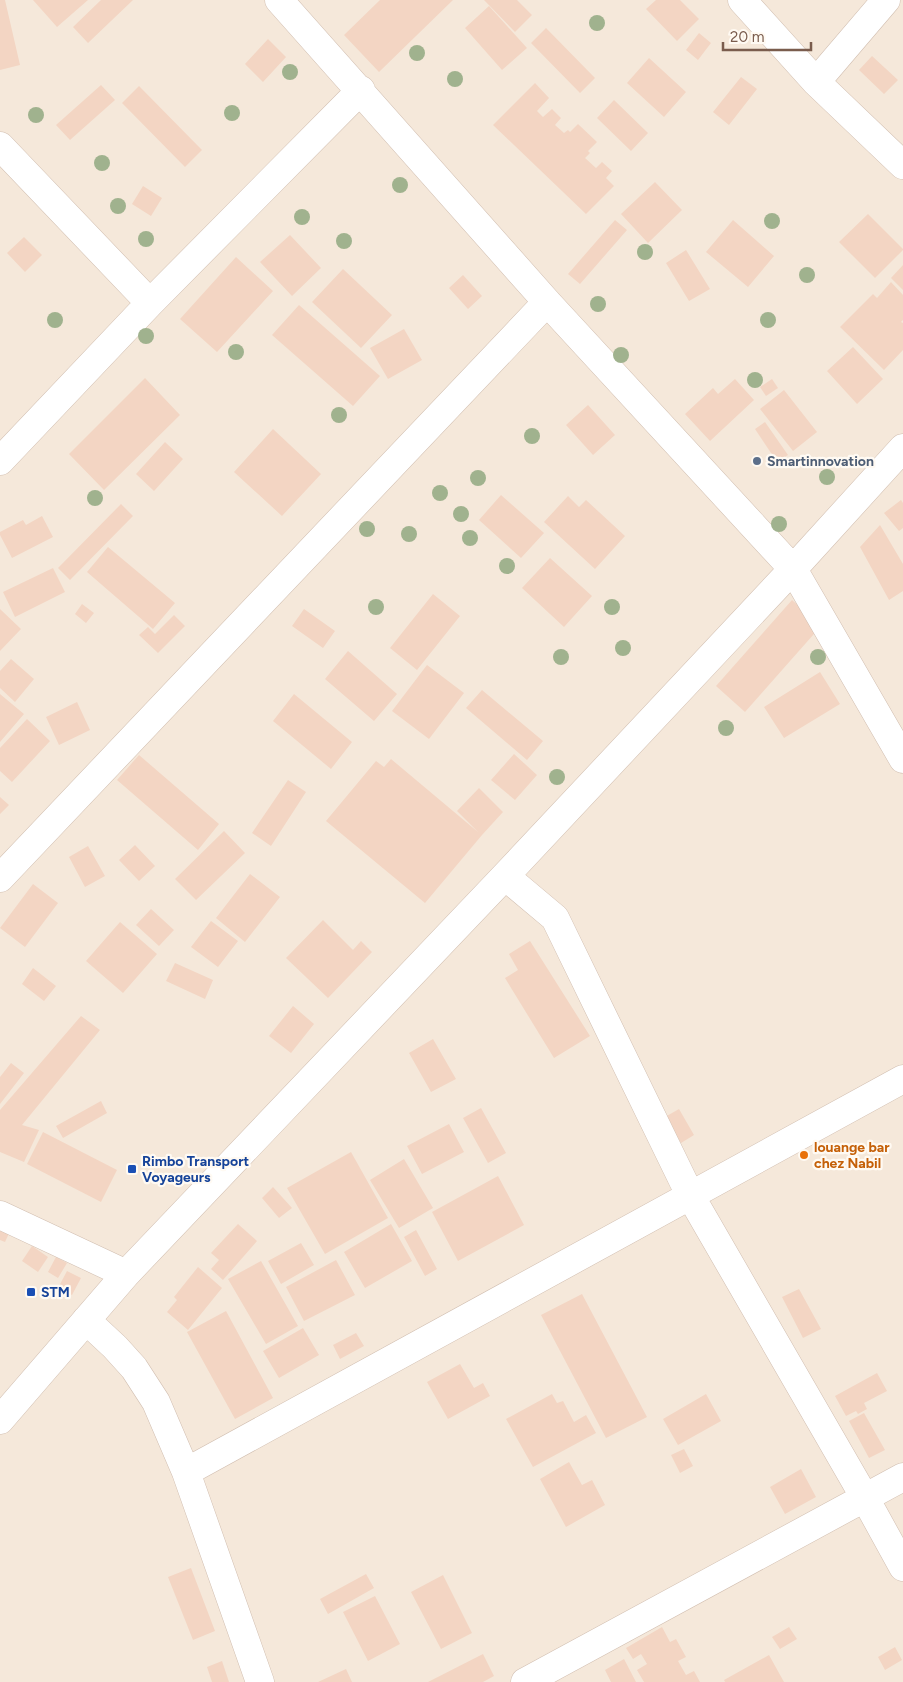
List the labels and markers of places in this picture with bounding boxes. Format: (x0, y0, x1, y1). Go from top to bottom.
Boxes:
place label: Smartinnovation (767, 453, 874, 470)
marker: Smartinnovation (751, 455, 763, 467)
place label: louange bar chez Nabil (814, 1139, 890, 1172)
marker: louange bar chez Nabil (798, 1149, 810, 1161)
place label: Rimbo Transport Voyageurs (142, 1153, 249, 1186)
marker: Rimbo Transport Voyageurs (126, 1163, 138, 1175)
place label: STM (41, 1284, 70, 1301)
marker: STM (25, 1286, 37, 1298)

